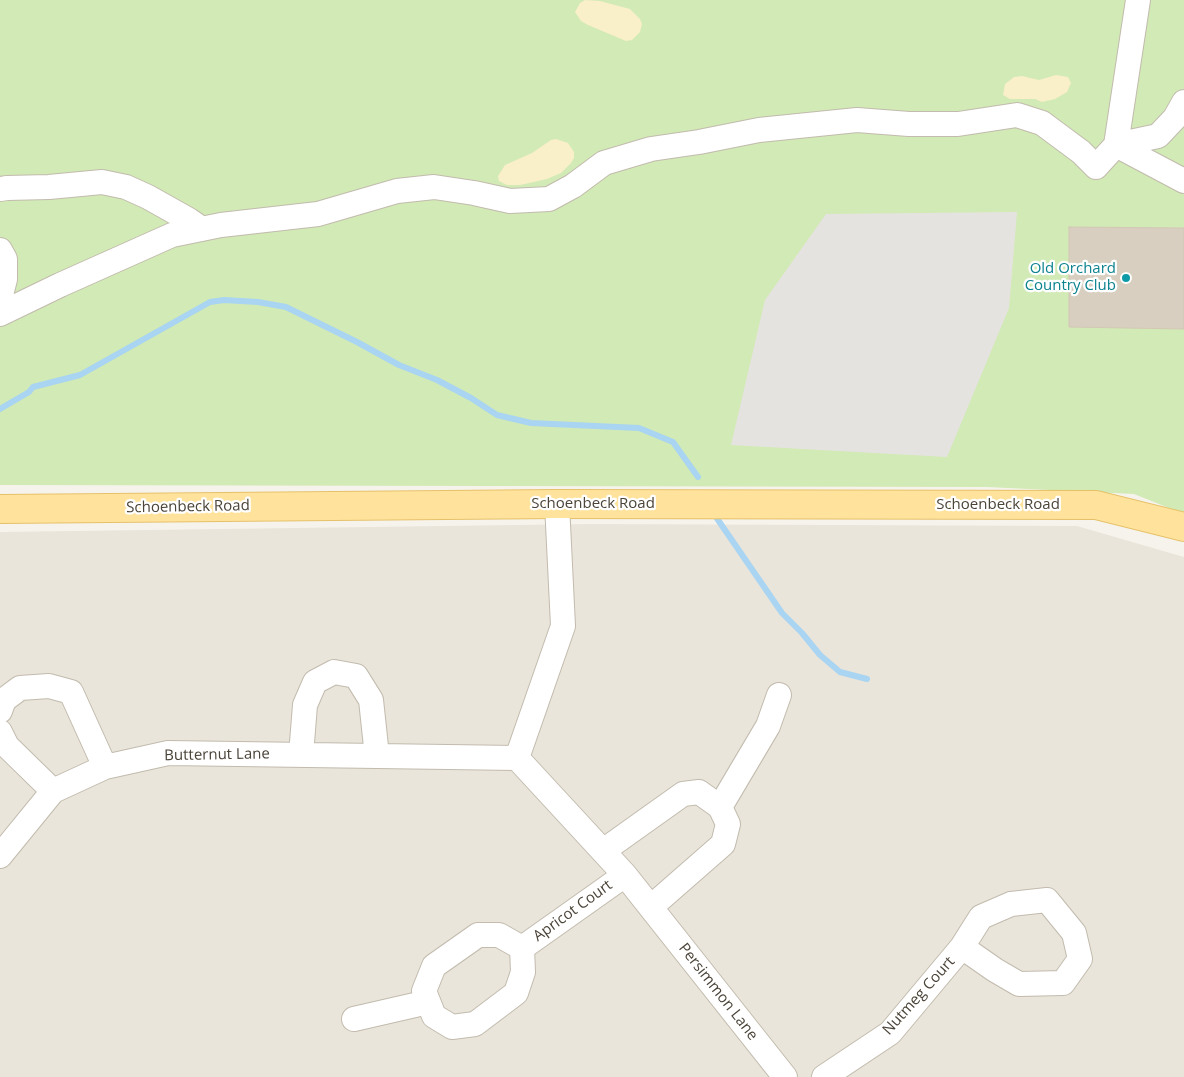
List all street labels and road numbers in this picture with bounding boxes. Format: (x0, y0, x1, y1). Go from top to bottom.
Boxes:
street label: Schoenbeck Road (531, 495, 655, 513)
street label: Schoenbeck Road (936, 496, 1060, 514)
street label: Schoenbeck Road (126, 497, 250, 517)
street label: Butternut Lane (164, 745, 270, 765)
street label: Apricot Court (530, 876, 616, 946)
street label: Persimmon Lane (675, 940, 761, 1044)
street label: Nutmeg Court (879, 953, 959, 1039)

